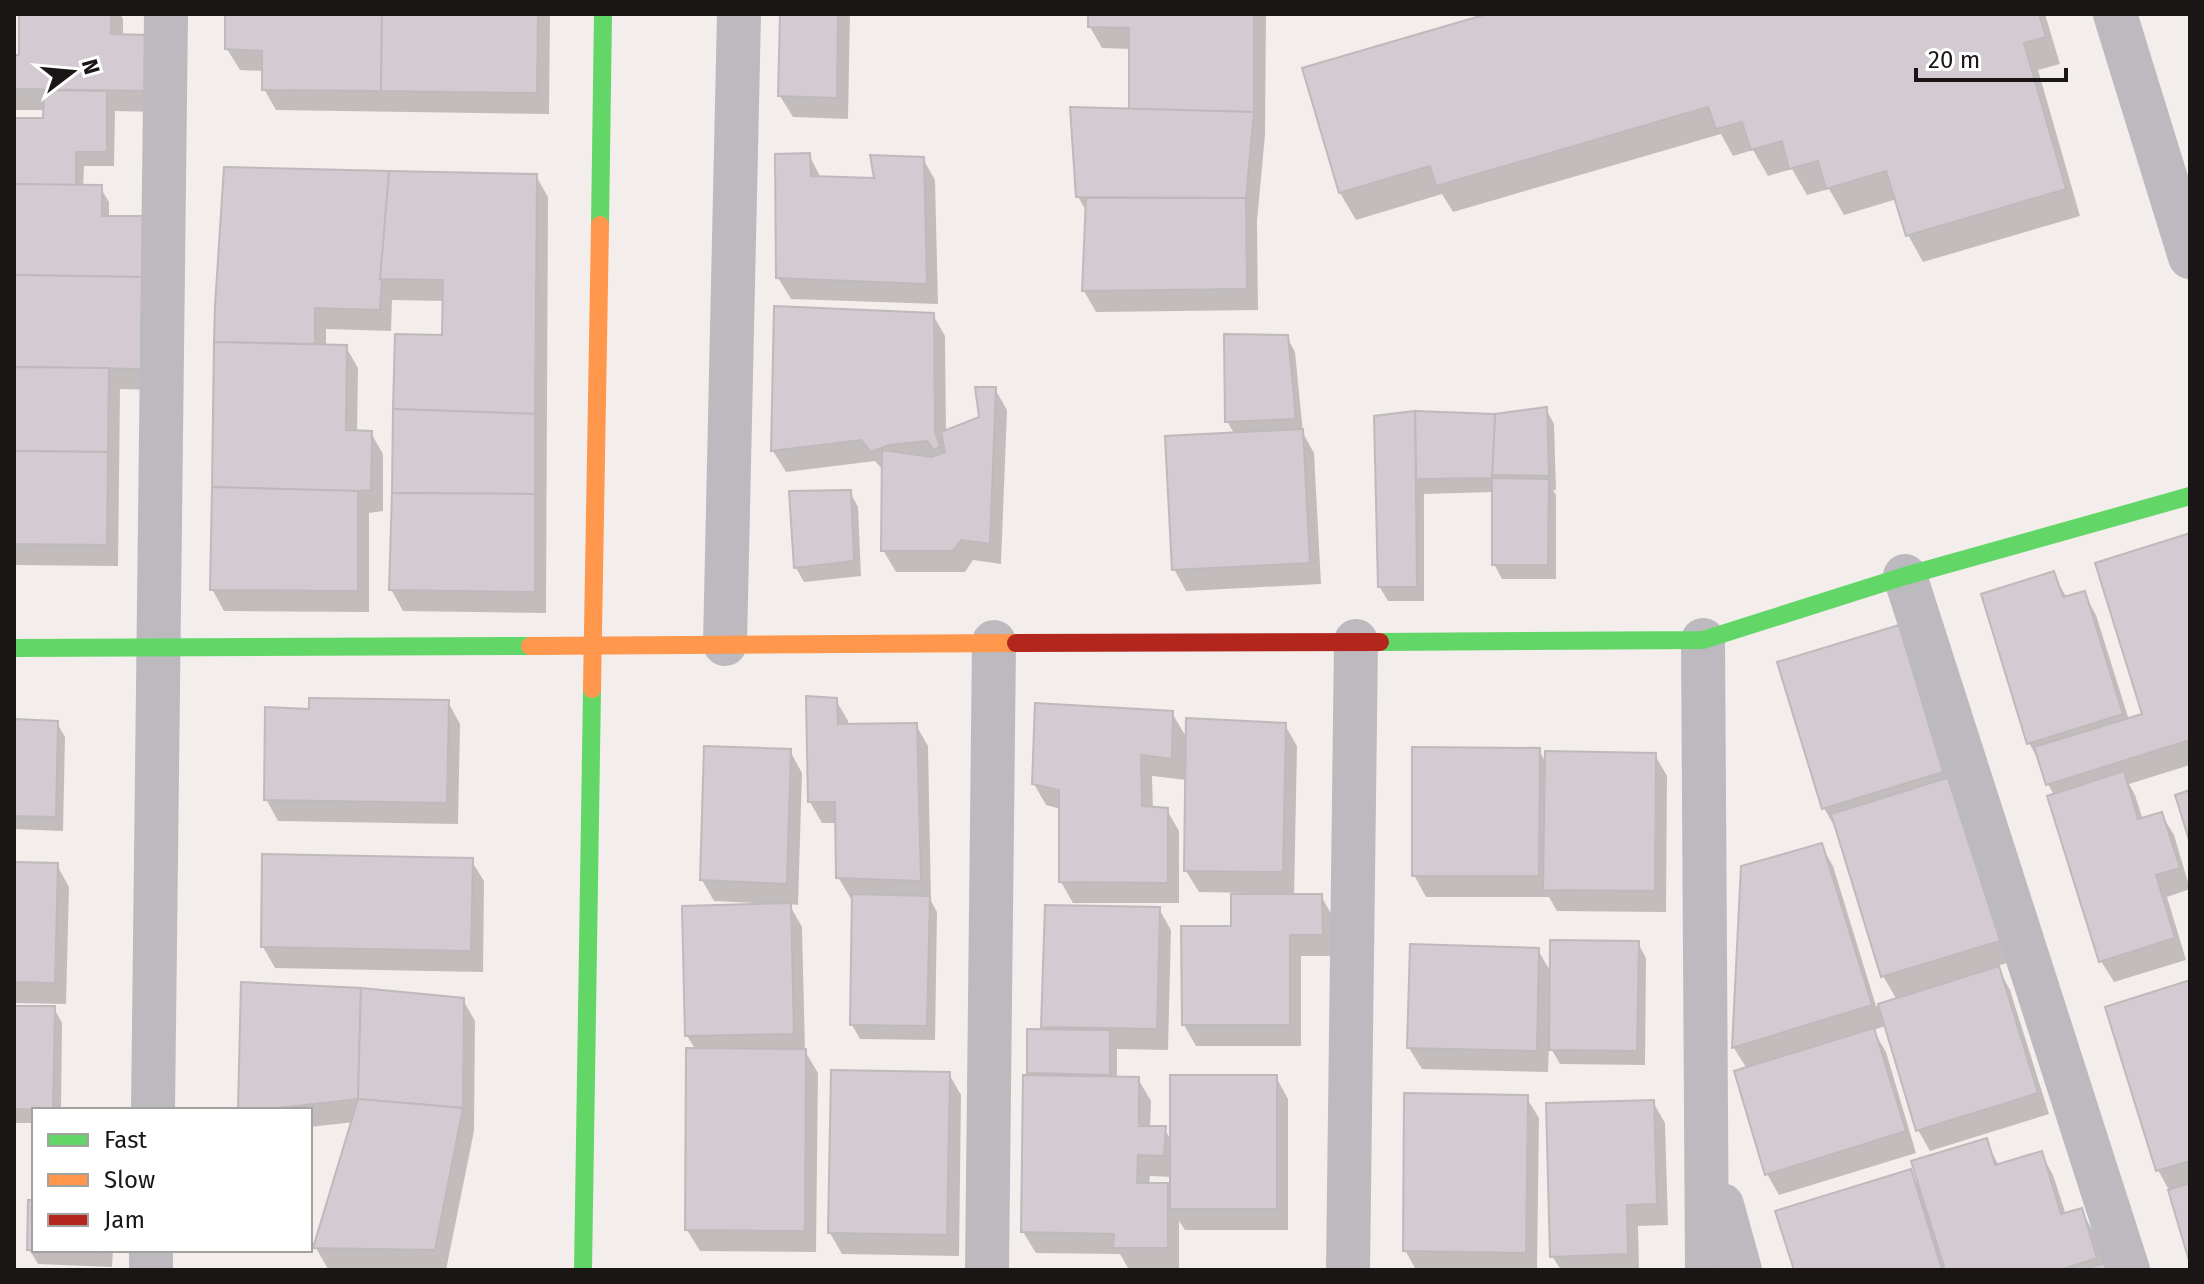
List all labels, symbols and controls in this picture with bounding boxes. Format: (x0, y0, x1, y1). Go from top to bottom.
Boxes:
north arrow (32, 32, 112, 112)
scale bar (1916, 32, 2066, 82)
text: 20 m (1928, 46, 1980, 74)
text: N (76, 56, 106, 77)
legend (32, 1108, 312, 1252)
text: Fast (104, 1126, 147, 1154)
text: Slow (104, 1166, 155, 1194)
text: Jam (104, 1206, 145, 1234)

